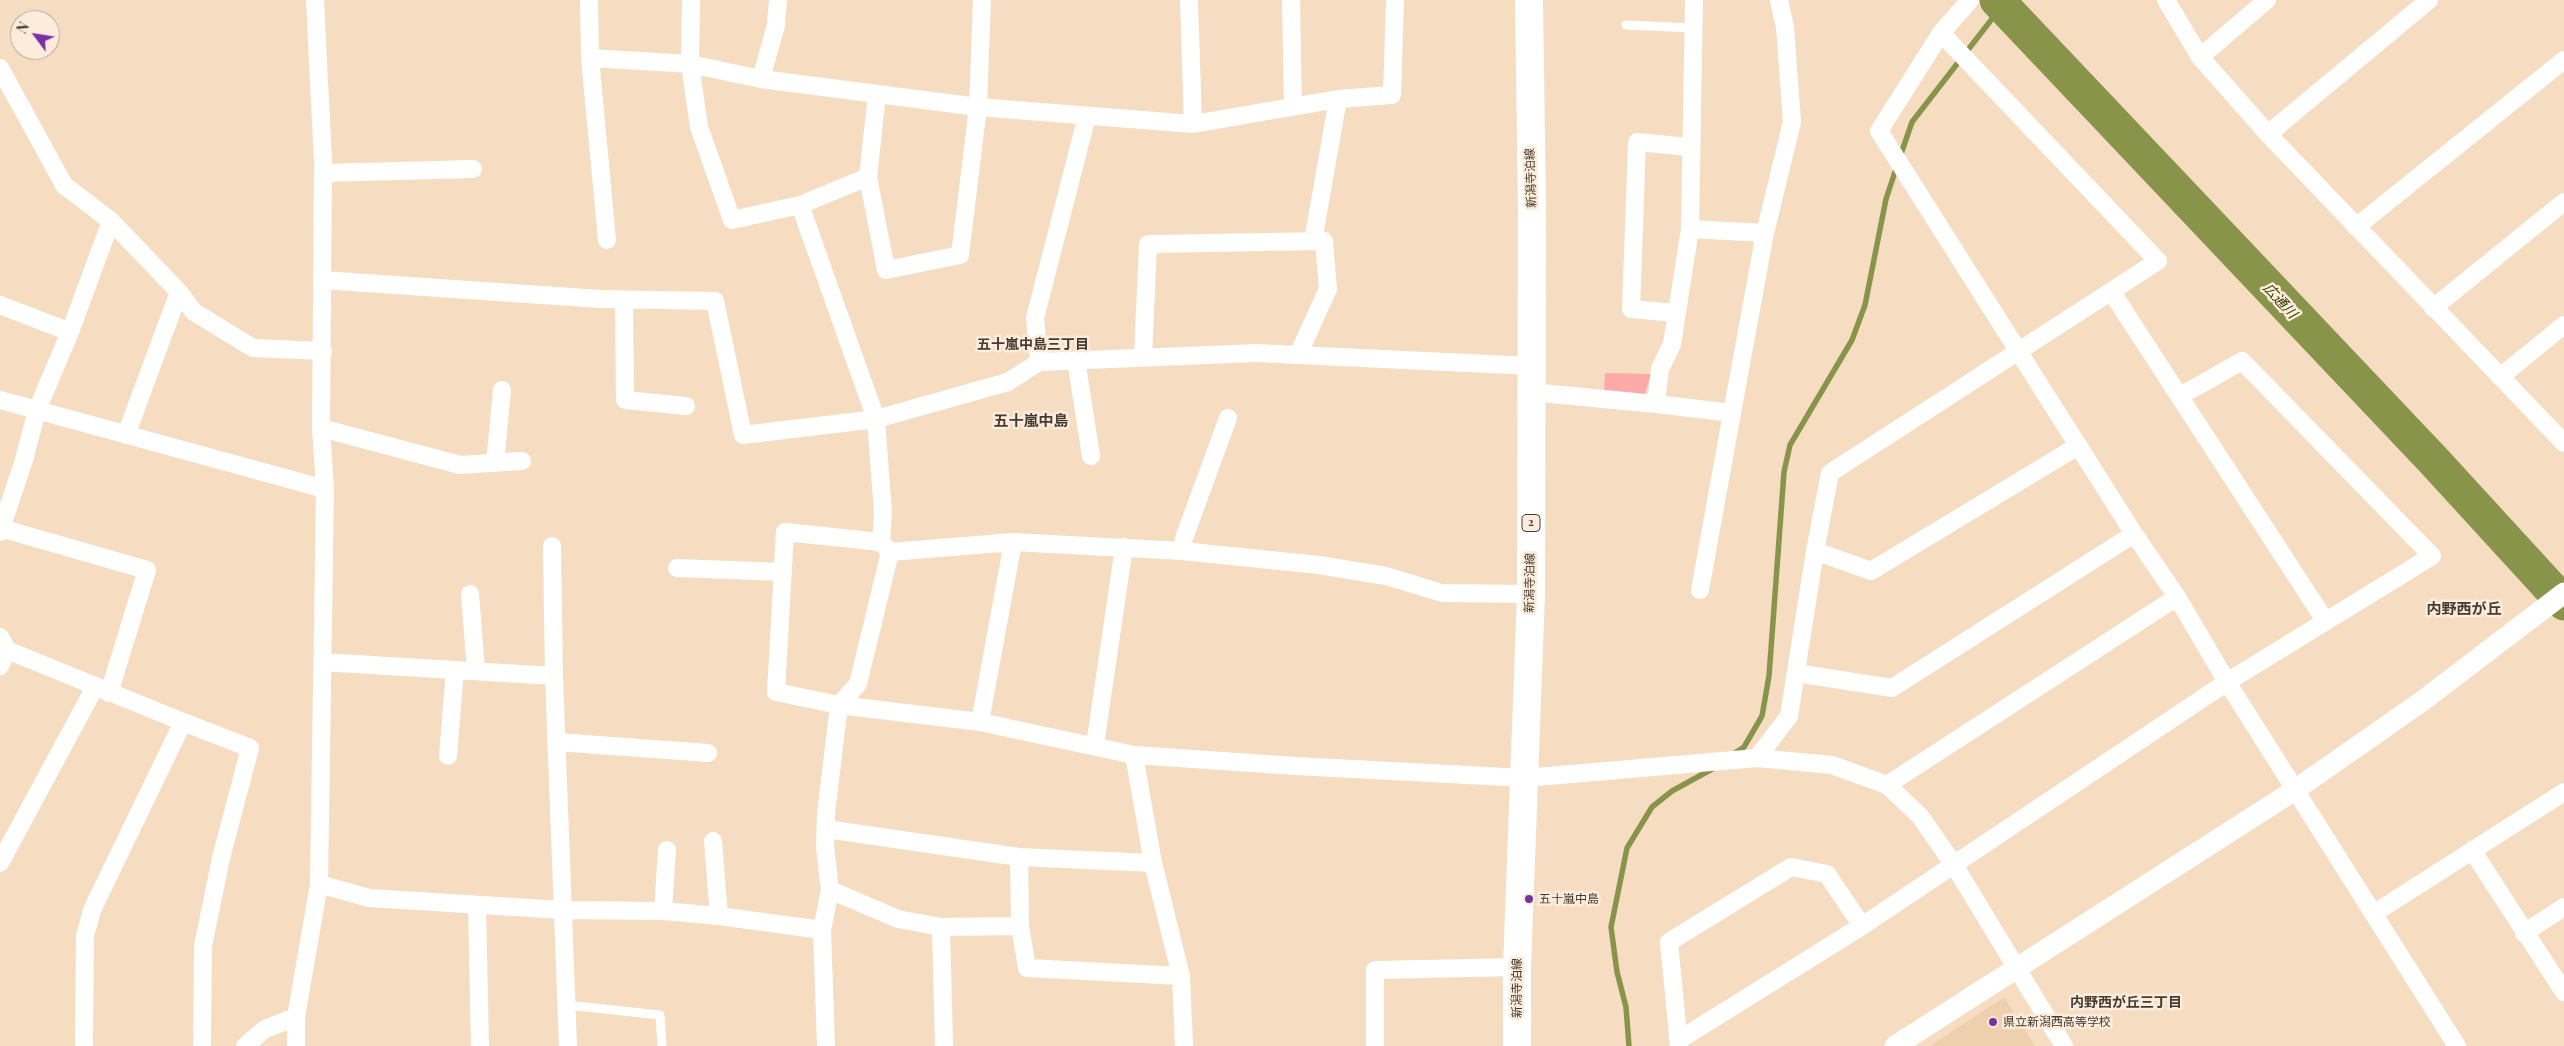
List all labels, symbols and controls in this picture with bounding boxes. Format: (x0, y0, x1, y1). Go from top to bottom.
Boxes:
north arrow (10, 10, 60, 60)
text: N (12, 18, 33, 37)
street label: 新潟寺泊線 (1523, 148, 1539, 208)
water label: 広通川 (2260, 280, 2300, 322)
district label: 五十嵐中島三丁目 (977, 337, 1089, 353)
district label: 五十嵐中島 (994, 412, 1068, 430)
road number: 2 (1522, 514, 1540, 532)
street label: 新潟寺泊線 (1522, 553, 1538, 613)
district label: 内野西が丘 (2427, 600, 2501, 618)
place label: 五十嵐中島 (1539, 892, 1599, 906)
marker: 五十嵐中島 (1523, 893, 1535, 905)
street label: 新潟寺泊線 (1510, 958, 1524, 1018)
district label: 内野西が丘三丁目 (2070, 995, 2182, 1011)
place label: 県立新潟西高等学校 (2003, 1015, 2111, 1029)
marker: 県立新潟西高等学校 (1987, 1016, 1999, 1028)

